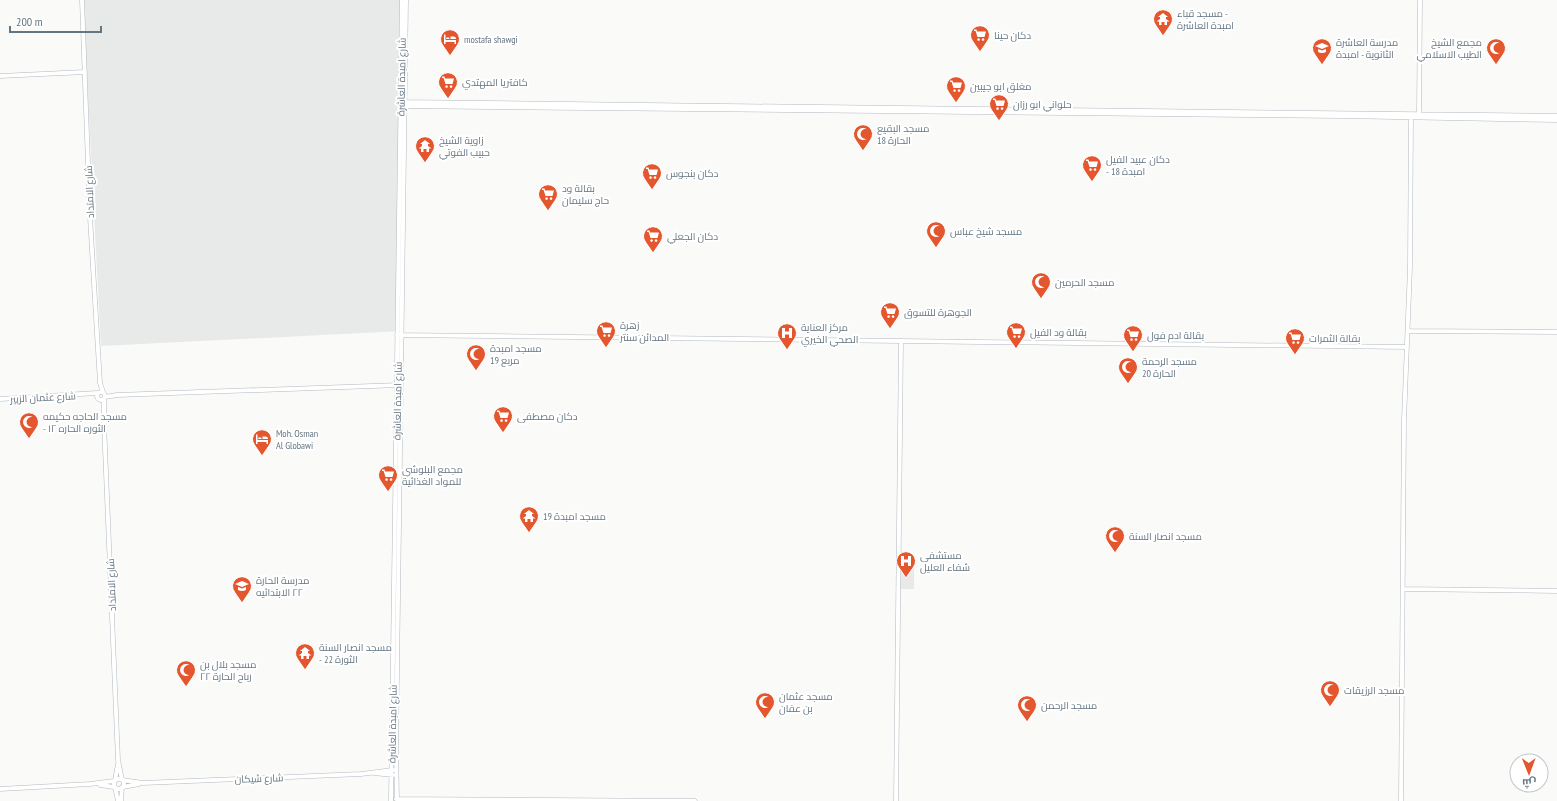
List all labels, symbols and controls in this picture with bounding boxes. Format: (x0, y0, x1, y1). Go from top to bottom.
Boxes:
place label: مسجد قباء - امبدة العاشرة (1177, 7, 1234, 32)
scale bar (10, 8, 101, 34)
temple icon: مسجد قباء - امبدة العاشرة (1152, 8, 1174, 36)
text: 200 m (16, 14, 43, 29)
supermarket icon: دكان حينا (969, 24, 991, 52)
hotel icon: mostafa shawgi (439, 28, 461, 56)
place label: دكان حينا (994, 29, 1031, 42)
place label: mostafa shawgi (464, 33, 518, 46)
place label: مدرسة العاشرة الثانوية - امبدة (1336, 36, 1398, 61)
place label: مجمع الشيخ الطيب الاسلامي (1416, 36, 1482, 62)
school or university icon: مدرسة العاشرة الثانوية - امبدة (1311, 37, 1333, 65)
mosque icon: مجمع الشيخ الطيب الاسلامي (1485, 37, 1507, 65)
street label: شارع امبدة العاشرة (394, 38, 409, 116)
supermarket icon: كافتريا المهتدي (437, 71, 459, 99)
supermarket icon: مغلق ابو جيبين (945, 75, 967, 103)
place label: كافتريا المهتدي (462, 76, 528, 90)
place label: مغلق ابو جيبين (970, 80, 1032, 93)
supermarket icon: حلواني ابو رزان (988, 93, 1010, 121)
place label: حلواني ابو رزان (1013, 98, 1072, 112)
place label: مسجد البقيع الحارة 18 (877, 122, 930, 147)
mosque icon: مسجد البقيع الحارة 18 (852, 123, 874, 151)
place label: زاوية الشيخ حبيب الفوتي (439, 134, 490, 160)
temple icon: زاوية الشيخ حبيب الفوتي (414, 135, 436, 163)
place label: دكان عبيد الفيل - امبدة 18 (1106, 153, 1170, 178)
supermarket icon: دكان عبيد الفيل - امبدة 18 (1081, 154, 1103, 182)
supermarket icon: دكان بنجوس (641, 162, 663, 190)
street label: شارع الامتداد (82, 165, 97, 219)
place label: دكان بنجوس (666, 167, 719, 180)
place label: بقالة ود حاج سليمان (562, 182, 609, 207)
supermarket icon: بقالة ود حاج سليمان (537, 183, 559, 211)
mosque icon: مسجد شيخ عباس (925, 220, 947, 248)
supermarket icon: دكان الجعلي (642, 225, 664, 253)
place label: مسجد شيخ عباس (950, 225, 1022, 238)
place label: دكان الجعلي (667, 230, 718, 244)
mosque icon: مسجد الحرمين (1030, 271, 1052, 299)
place label: مسجد الحرمين (1055, 276, 1114, 289)
supermarket icon: الجوهرة للتسوق (879, 301, 901, 329)
place label: الجوهرة للتسوق (904, 306, 972, 319)
place label: زهرة المدائن سنتر (619, 319, 669, 344)
supermarket icon: زهرة المدائن سنتر (595, 320, 617, 348)
place label: مركز العناية الصحي الخيري (801, 321, 858, 347)
supermarket icon: بقالة ود الفيل (1005, 321, 1027, 349)
hospital icon: مركز العناية الصحي الخيري (776, 322, 798, 350)
supermarket icon: بقالة ادم فول (1122, 324, 1144, 352)
place label: بقالة ود الفيل (1030, 326, 1087, 339)
supermarket icon: بقالة الثمرات (1284, 327, 1306, 355)
place label: بقالة ادم فول (1147, 329, 1204, 343)
place label: بقالة الثمرات (1309, 332, 1360, 345)
place label: مسجد امبدة مربع 19 (490, 342, 542, 367)
mosque icon: مسجد امبدة مربع 19 (465, 343, 487, 371)
place label: مسجد الرحمة الحارة 20 (1142, 355, 1197, 380)
mosque icon: مسجد الرحمة الحارة 20 (1117, 356, 1139, 384)
street label: شارع امبدة العاشرة (390, 362, 405, 440)
street label: شارع عثمان الزبير (9, 389, 76, 406)
supermarket icon: دكان مصطفى (492, 405, 514, 433)
place label: مسجد الحاجه حكيمه - الثوره الحاره ١٢ (43, 410, 127, 435)
place label: دكان مصطفى (517, 410, 578, 423)
mosque icon: مسجد الحاجه حكيمه - الثوره الحاره ١٢ (18, 411, 40, 439)
place label: Moh. Osman Al Globawi (276, 427, 318, 452)
hotel icon: Moh. Osman Al Globawi (251, 428, 273, 456)
place label: مجمع البلوشي للمواد الغذائية (402, 463, 463, 488)
supermarket icon: مجمع البلوشي للمواد الغذائية (377, 464, 399, 492)
temple icon: مسجد امبدة 19 (518, 505, 540, 533)
place label: مسجد امبدة 19 (543, 510, 606, 523)
mosque icon: مسجد انصار السنة (1104, 525, 1126, 553)
place label: مسجد انصار السنة (1129, 530, 1202, 543)
place label: مستشفى شفاء العليل (920, 549, 970, 574)
hospital icon: مستشفى شفاء العليل (895, 550, 917, 578)
street label: شارع الامتداد (104, 558, 119, 612)
place label: مدرسة الحارة ٢٢ الابتدائيه (256, 574, 309, 599)
school or university icon: مدرسة الحارة ٢٢ الابتدائيه (231, 575, 253, 603)
place label: مسجد انصار السنة - الثورة 22 (319, 641, 392, 666)
temple icon: مسجد انصار السنة - الثورة 22 (294, 642, 316, 670)
place label: مسجد بلال بن رباح الحارة ٢٢ (200, 658, 256, 683)
mosque icon: مسجد بلال بن رباح الحارة ٢٢ (175, 659, 197, 687)
mosque icon: مسجد الرزيقات (1319, 679, 1341, 707)
place label: مسجد الرزيقات (1344, 684, 1404, 697)
street label: شارع امبدة العاشرة (385, 685, 400, 763)
place label: مسجد عثمان بن عفان (779, 690, 833, 715)
mosque icon: مسجد عثمان بن عفان (754, 691, 776, 719)
mosque icon: مسجد الرحمن (1016, 694, 1038, 722)
place label: مسجد الرحمن (1041, 699, 1097, 712)
north arrow (1509, 753, 1549, 793)
street label: شارع شيكان (234, 771, 284, 786)
text: ش (1522, 776, 1536, 790)

